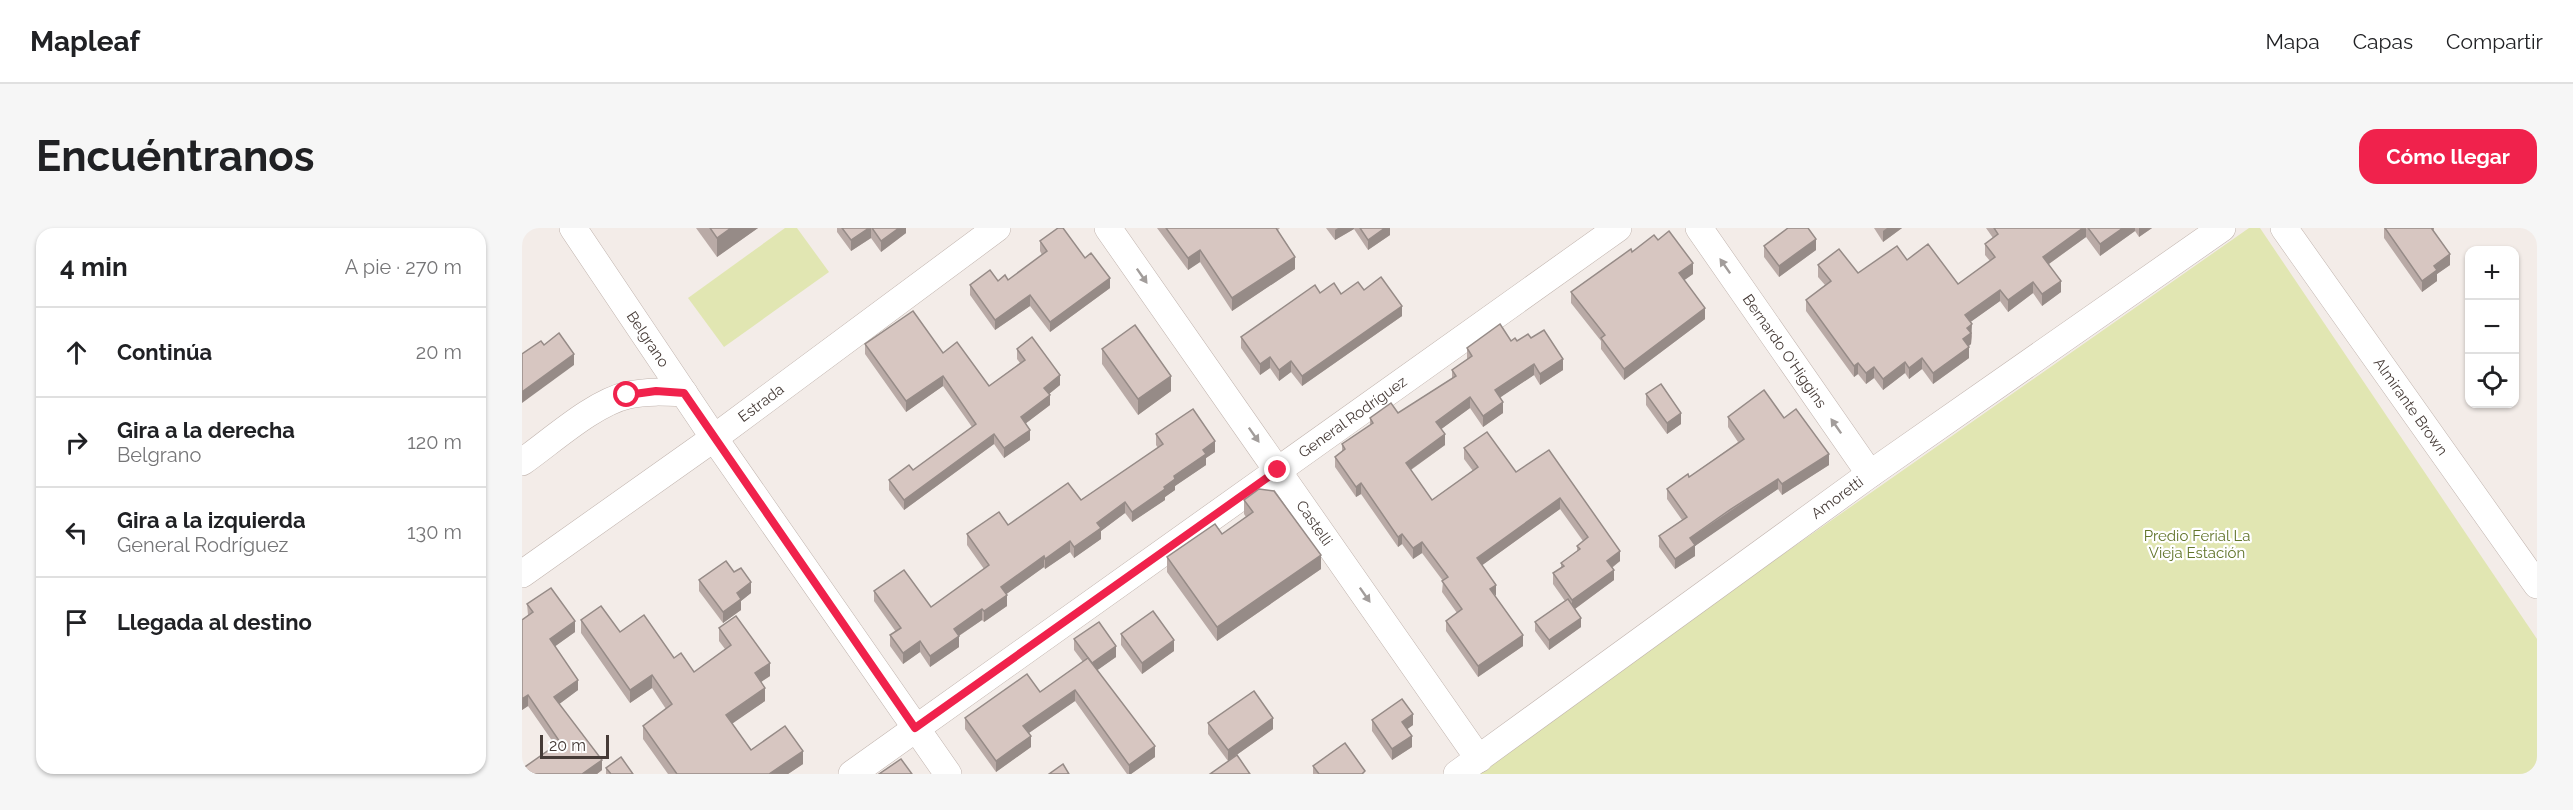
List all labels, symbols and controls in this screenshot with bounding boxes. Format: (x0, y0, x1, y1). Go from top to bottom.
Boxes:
text: Mapleaf (30, 25, 140, 58)
text: Mapa (2265, 29, 2320, 54)
text: Capas (2353, 29, 2413, 54)
text: Compartir (2446, 29, 2543, 54)
button: Cómo llegar (2359, 129, 2537, 184)
text: Encuéntranos (36, 132, 315, 181)
map controls (2465, 246, 2519, 408)
button: + (2465, 246, 2519, 300)
text: 4 min (60, 252, 128, 282)
text: A pie · 270 m (345, 255, 462, 279)
one-way arrow (1719, 259, 1731, 275)
one-way arrow (1136, 267, 1148, 283)
street label: Bernardo O'Higgins (1739, 291, 1830, 412)
button: − (2465, 300, 2519, 354)
street label: Belgrano (623, 308, 673, 371)
icon: ahead (60, 336, 93, 369)
text: Continúa (117, 339, 212, 365)
text: 20 m (416, 340, 462, 364)
street label: Almirante Brown (2370, 354, 2451, 459)
button: locate (2465, 354, 2519, 408)
street label: General Rodríguez (1295, 372, 1410, 462)
street label: Estrada (735, 380, 788, 426)
route start (613, 381, 639, 407)
text: Gira a la derecha (117, 417, 295, 443)
one-way arrow (1830, 419, 1842, 435)
icon: right (60, 426, 93, 459)
one-way arrow (1248, 427, 1260, 443)
text: 120 m (407, 430, 462, 454)
text: Belgrano (117, 443, 201, 467)
route end (1264, 456, 1290, 482)
street label: Amoretti (1808, 473, 1867, 523)
street label: Castelli (1292, 497, 1336, 549)
text: Gira a la izquierda (117, 507, 306, 533)
icon: left (60, 516, 93, 549)
text: 130 m (407, 520, 462, 544)
park label: Predio Ferial La Vieja Estación (2144, 527, 2250, 562)
text: General Rodríguez (117, 533, 288, 557)
one-way arrow (1360, 587, 1371, 604)
icon: arrive (60, 606, 93, 639)
text: Llegada al destino (117, 609, 312, 635)
scale bar (540, 732, 609, 760)
text: 20 m (549, 736, 586, 755)

